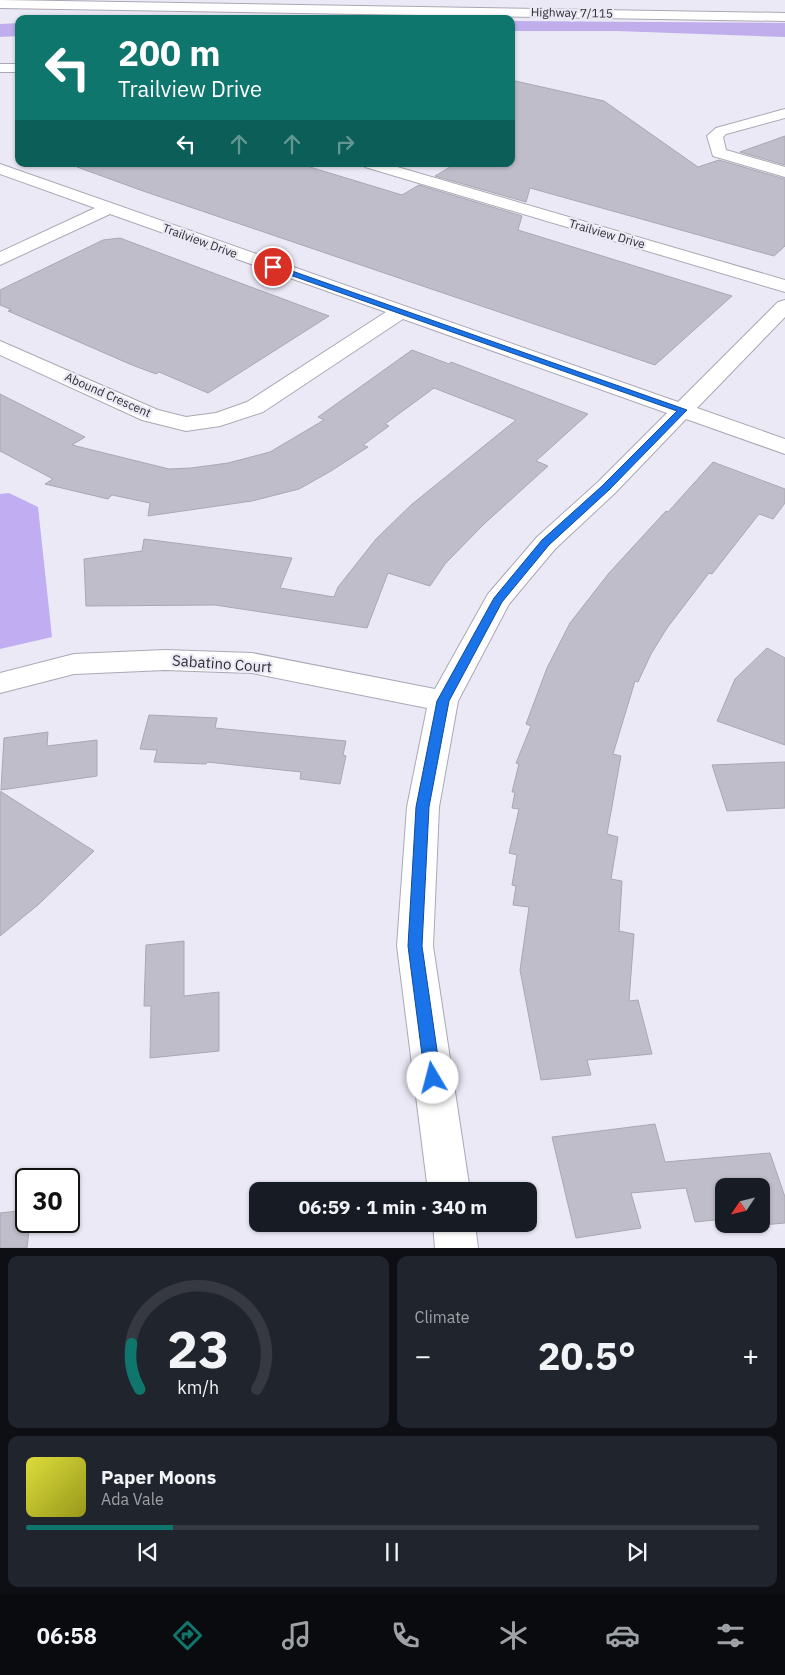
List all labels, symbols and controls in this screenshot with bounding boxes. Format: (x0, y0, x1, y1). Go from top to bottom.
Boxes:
street label: Highway 7/115 (531, 4, 613, 21)
text: 200 m (118, 30, 221, 76)
icon: left (35, 35, 100, 100)
text: Trailview Drive (118, 74, 262, 103)
icon: left (172, 130, 200, 158)
icon: ahead (225, 130, 253, 158)
icon: ahead (278, 130, 306, 158)
icon: right (331, 130, 359, 158)
street label: Trailview Drive (567, 215, 647, 252)
street label: Trailview Drive (161, 220, 240, 261)
pin (252, 246, 294, 288)
icon: arrive (259, 253, 287, 281)
street label: Abound Crescent (63, 369, 154, 420)
street label: Sabatino Court (172, 651, 273, 676)
position arrow (406, 1051, 458, 1103)
speed limit sign: 30 (15, 1168, 80, 1233)
north arrow (715, 1178, 770, 1232)
map controls (715, 1178, 770, 1233)
text: 06:59 · 1 min · 340 m (299, 1195, 487, 1219)
text: Climate (415, 1307, 470, 1327)
text: 23 (167, 1315, 229, 1382)
text: 20.5° (538, 1331, 636, 1380)
text: − (415, 1337, 431, 1374)
text: + (742, 1337, 759, 1374)
text: km/h (177, 1376, 219, 1399)
text: Paper Moons (101, 1465, 216, 1489)
text: Ada Vale (101, 1489, 164, 1509)
icon: previous (134, 1538, 162, 1566)
icon: pause (378, 1538, 406, 1566)
icon: next (623, 1538, 651, 1566)
icon: directions (170, 1618, 205, 1653)
icon: music (279, 1618, 314, 1653)
icon: phone (388, 1618, 423, 1653)
icon: climate (496, 1618, 531, 1653)
icon: car (605, 1618, 640, 1653)
icon: filters (713, 1618, 748, 1653)
text: 06:58 (37, 1621, 97, 1650)

